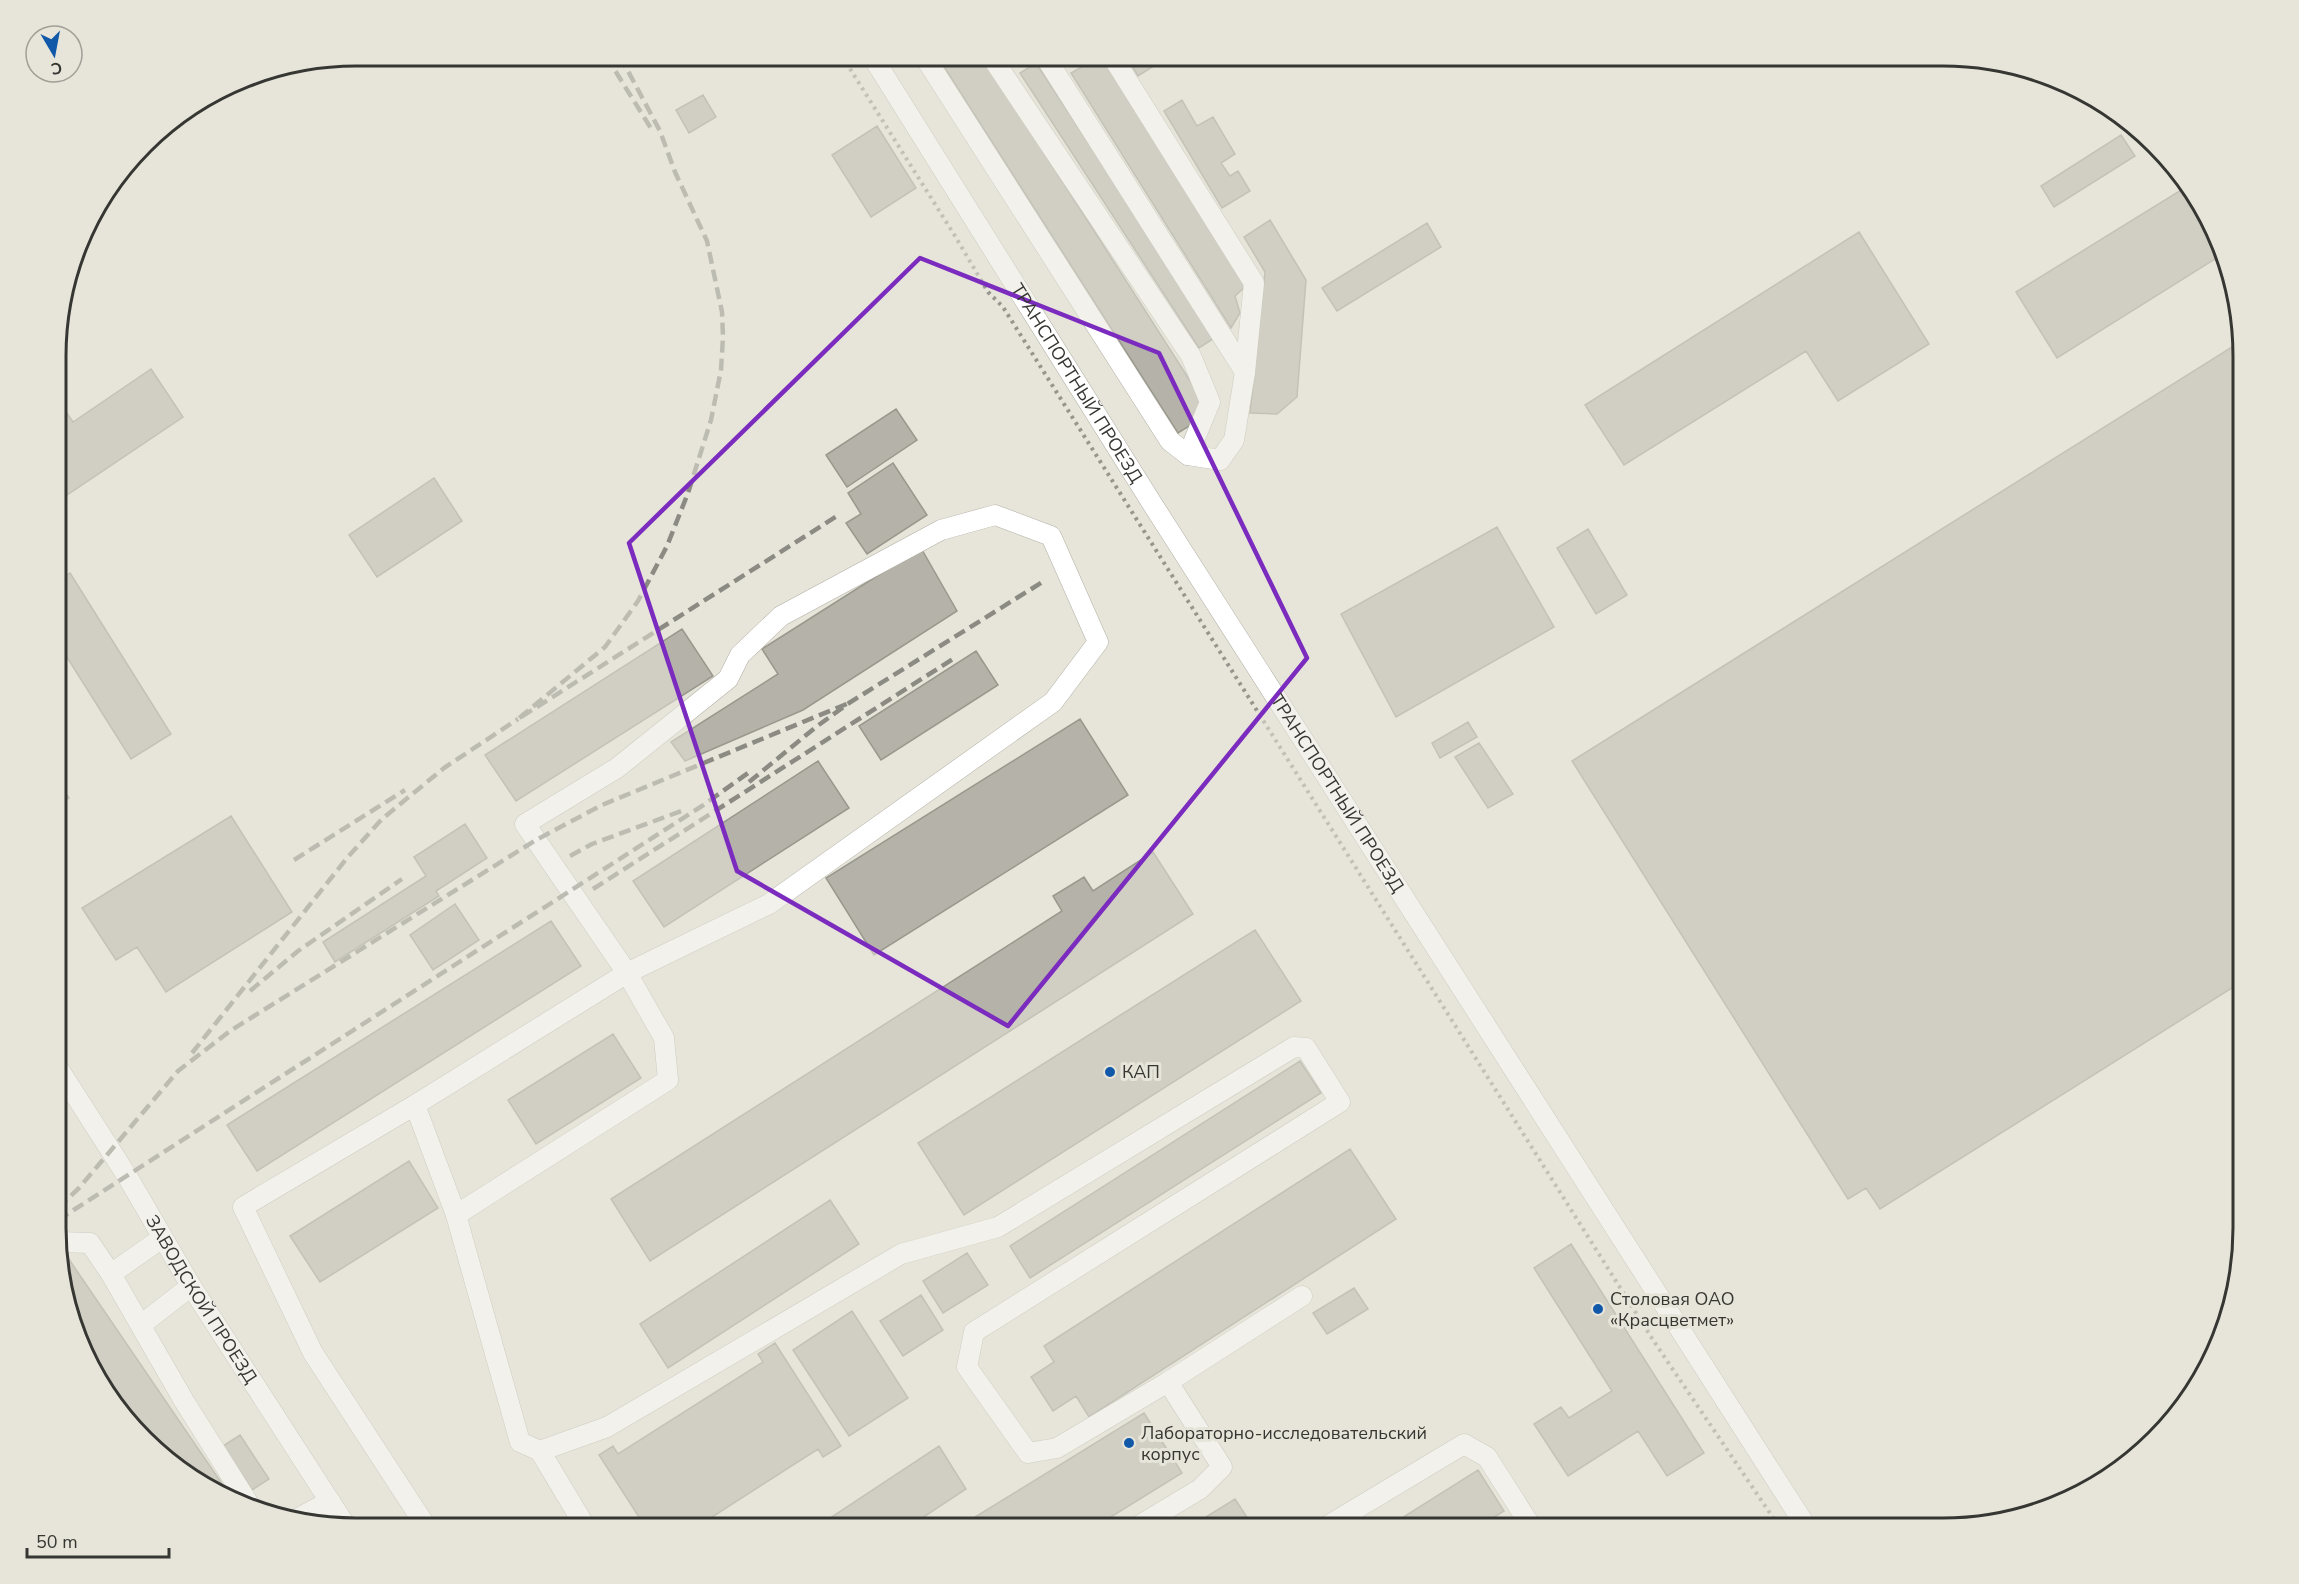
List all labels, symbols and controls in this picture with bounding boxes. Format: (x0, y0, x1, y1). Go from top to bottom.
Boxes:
north arrow (24, 24, 84, 84)
text: С (49, 56, 64, 80)
street label: ТРАНСПОРТНЫЙ ПРОЕЗД (1005, 279, 1148, 487)
street label: ТРАНСПОРТНЫЙ ПРОЕЗД (1265, 690, 1410, 897)
place label: КАП (1122, 1060, 1160, 1084)
marker: КАП (1103, 1065, 1117, 1079)
street label: ЗАВОДСКОЙ ПРОЕЗД (140, 1210, 263, 1388)
place label: Столовая ОАО «Красцветмет» (1610, 1287, 1734, 1332)
marker: Столовая ОАО «Красцветмет» (1591, 1302, 1605, 1316)
place label: Лабораторно-исследовательский корпус (1141, 1421, 1427, 1466)
marker: Лабораторно-исследовательский корпус (1122, 1436, 1136, 1450)
scale bar (27, 1521, 170, 1559)
text: 50 m (36, 1530, 78, 1554)

